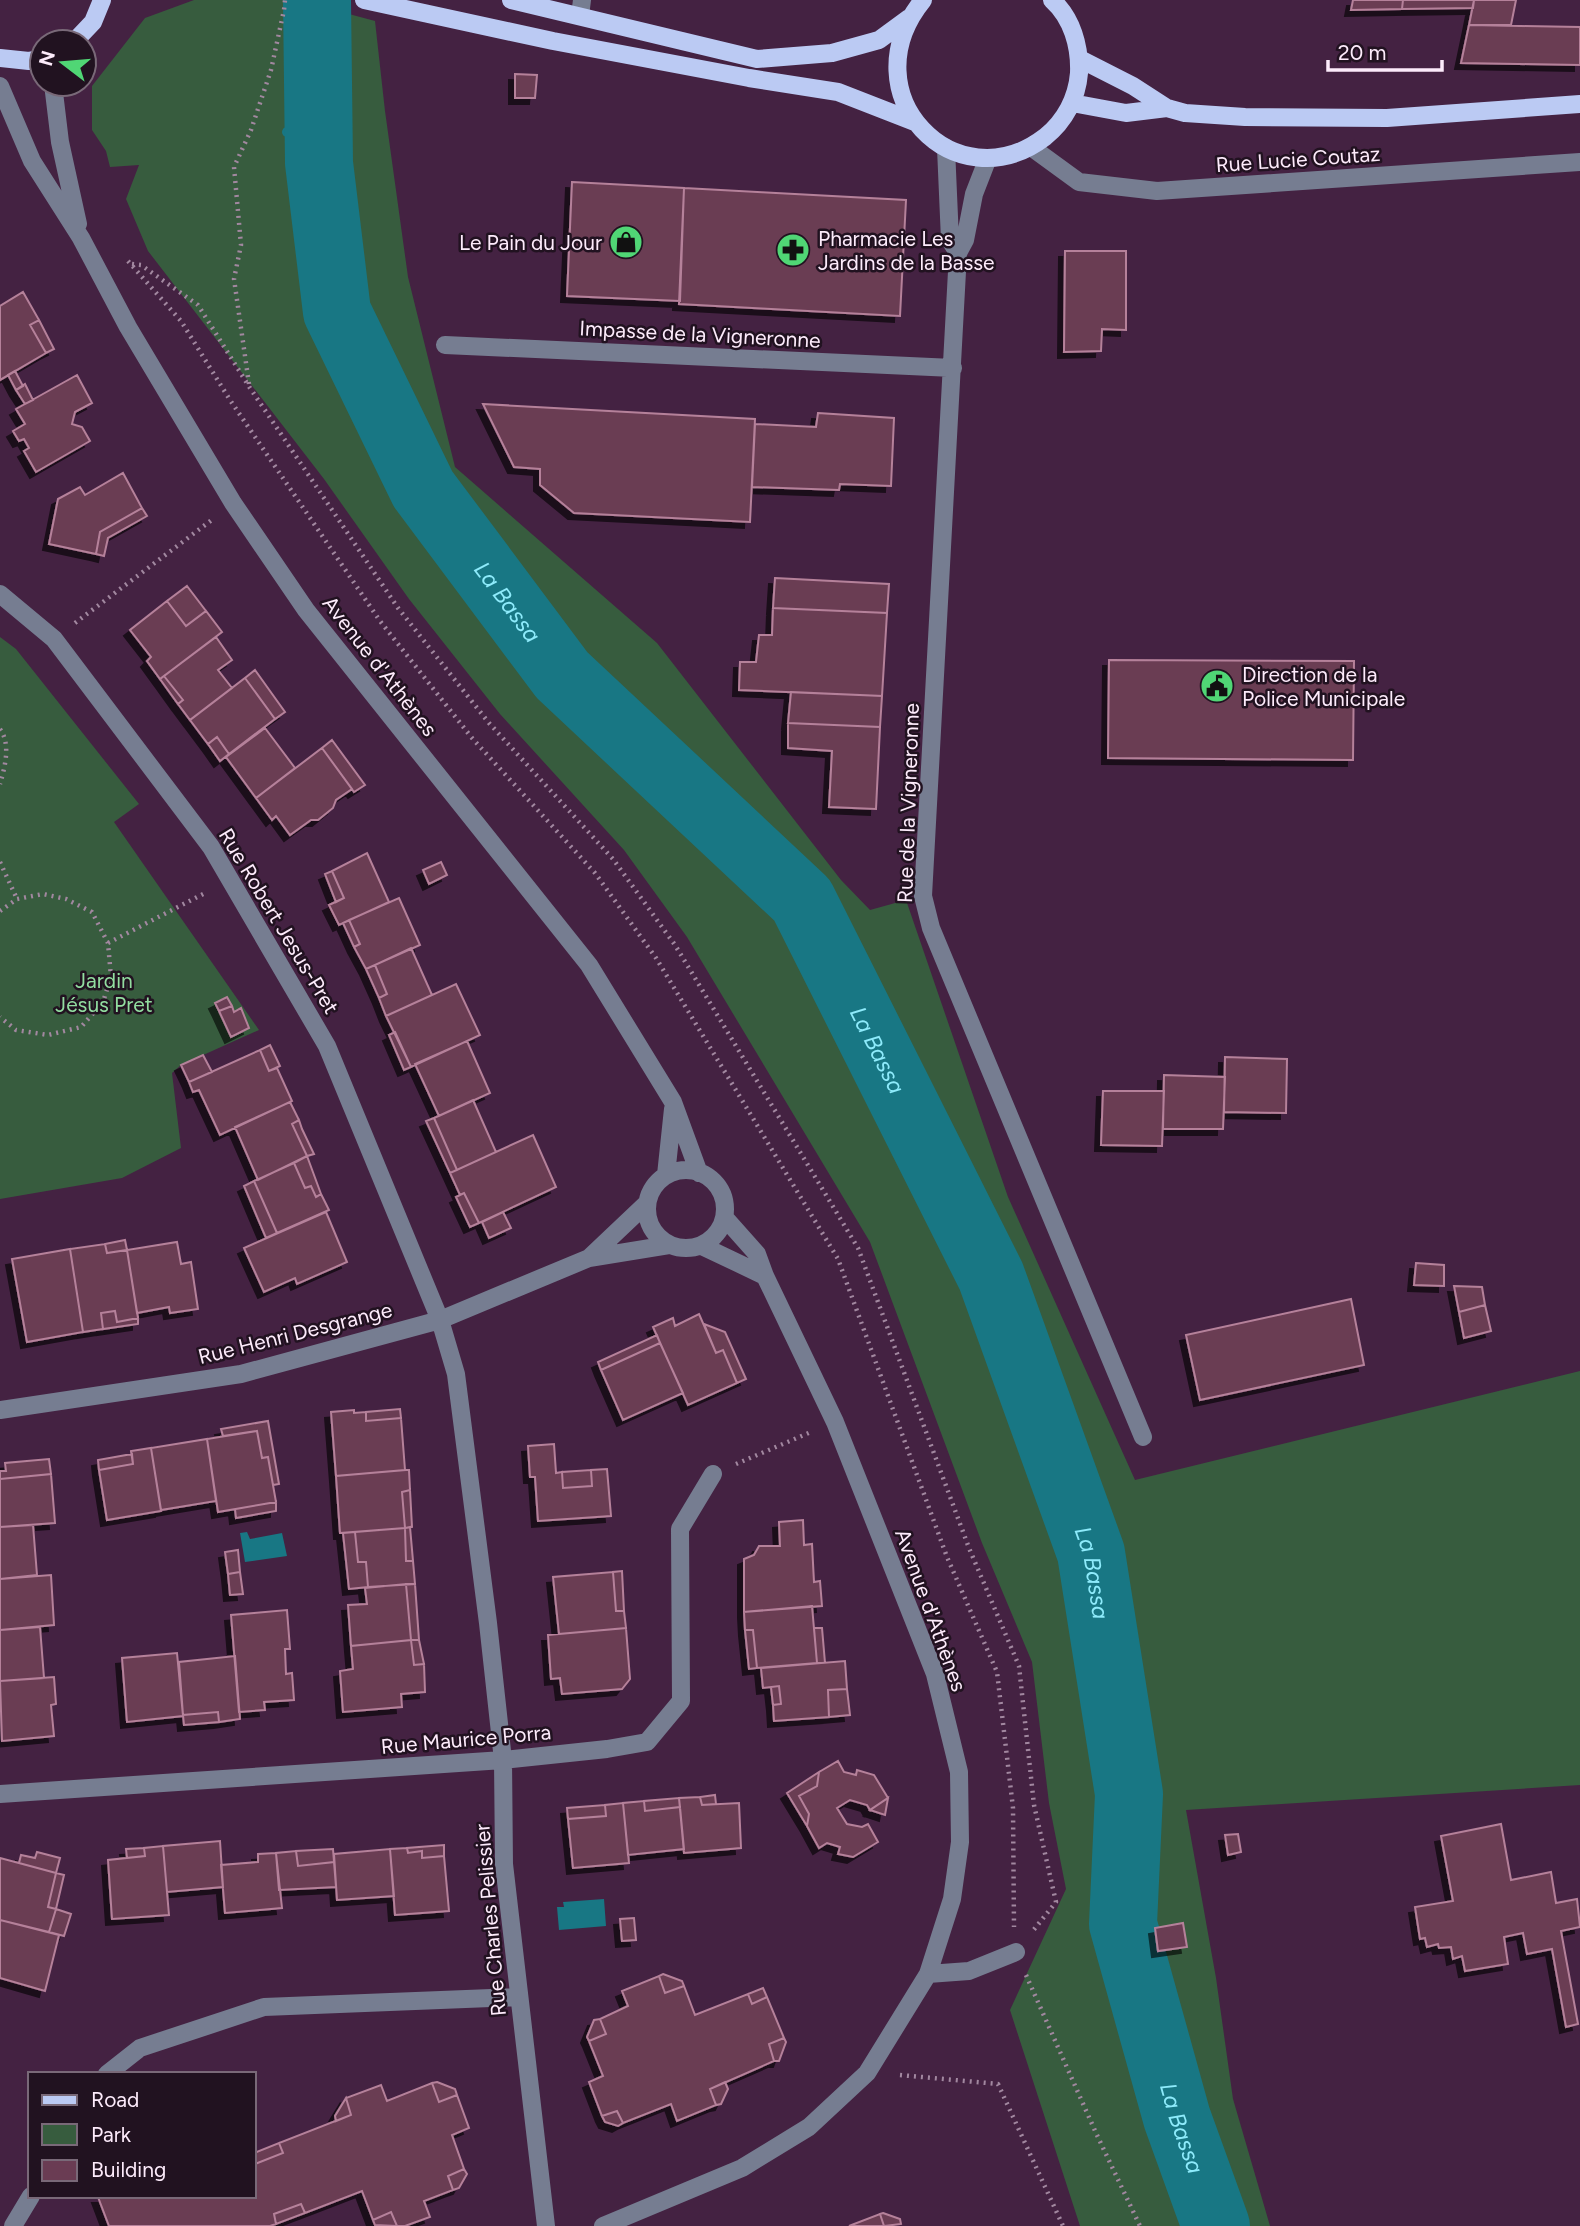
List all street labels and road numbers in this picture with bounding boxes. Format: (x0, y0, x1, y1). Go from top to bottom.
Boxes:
street label: Rue Lucie Coutaz (1215, 141, 1381, 177)
street label: Impasse de la Vigneronne (579, 315, 821, 353)
street label: Avenue d'Athènes (317, 591, 443, 741)
street label: Rue de la Vigneronne (892, 703, 924, 903)
street label: Rue Robert Jesus-Pret (214, 824, 344, 1018)
street label: Rue Henri Desgrange (195, 1297, 395, 1369)
street label: Avenue d'Athènes (890, 1525, 972, 1695)
street label: Rue Maurice Porra (380, 1719, 552, 1759)
street label: Rue Charles Pelissier (469, 1823, 511, 2017)

